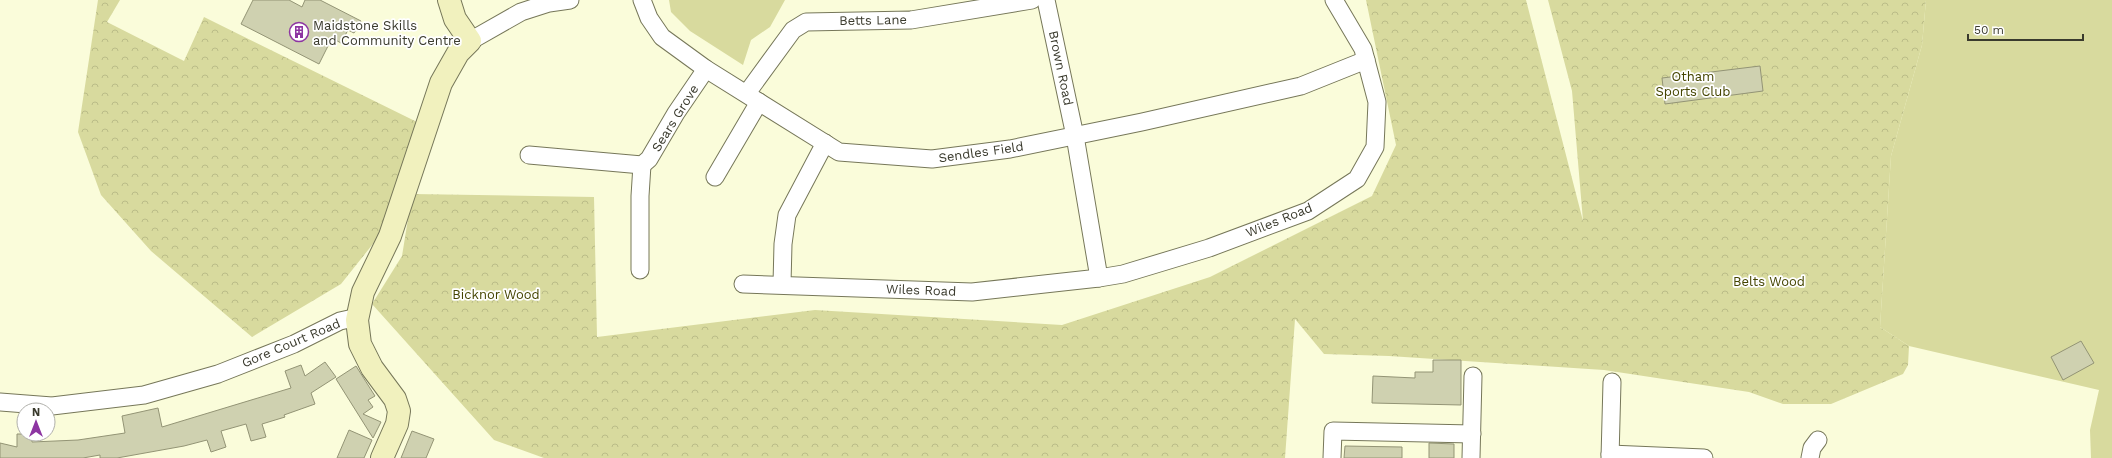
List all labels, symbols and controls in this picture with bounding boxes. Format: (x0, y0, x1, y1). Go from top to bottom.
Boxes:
street label: Betts Lane (839, 12, 907, 28)
scale bar (1968, 16, 2083, 42)
place label: Maidstone Skills and Community Centre (313, 18, 461, 48)
building icon: Maidstone Skills and Community Centre (288, 21, 310, 43)
text: 50 m (1974, 23, 2004, 37)
street label: Brown Road (1046, 29, 1076, 107)
park label: Otham Sports Club (1656, 69, 1730, 99)
street label: Sears Grove (648, 82, 702, 154)
street label: Sendles Field (937, 139, 1025, 165)
street label: Wiles Road (1244, 200, 1314, 240)
park label: Belts Wood (1733, 274, 1805, 289)
street label: Wiles Road (886, 281, 956, 299)
park label: Bicknor Wood (452, 287, 540, 302)
street label: Gore Court Road (240, 315, 342, 371)
north arrow (16, 402, 56, 442)
text: N (32, 406, 40, 419)

